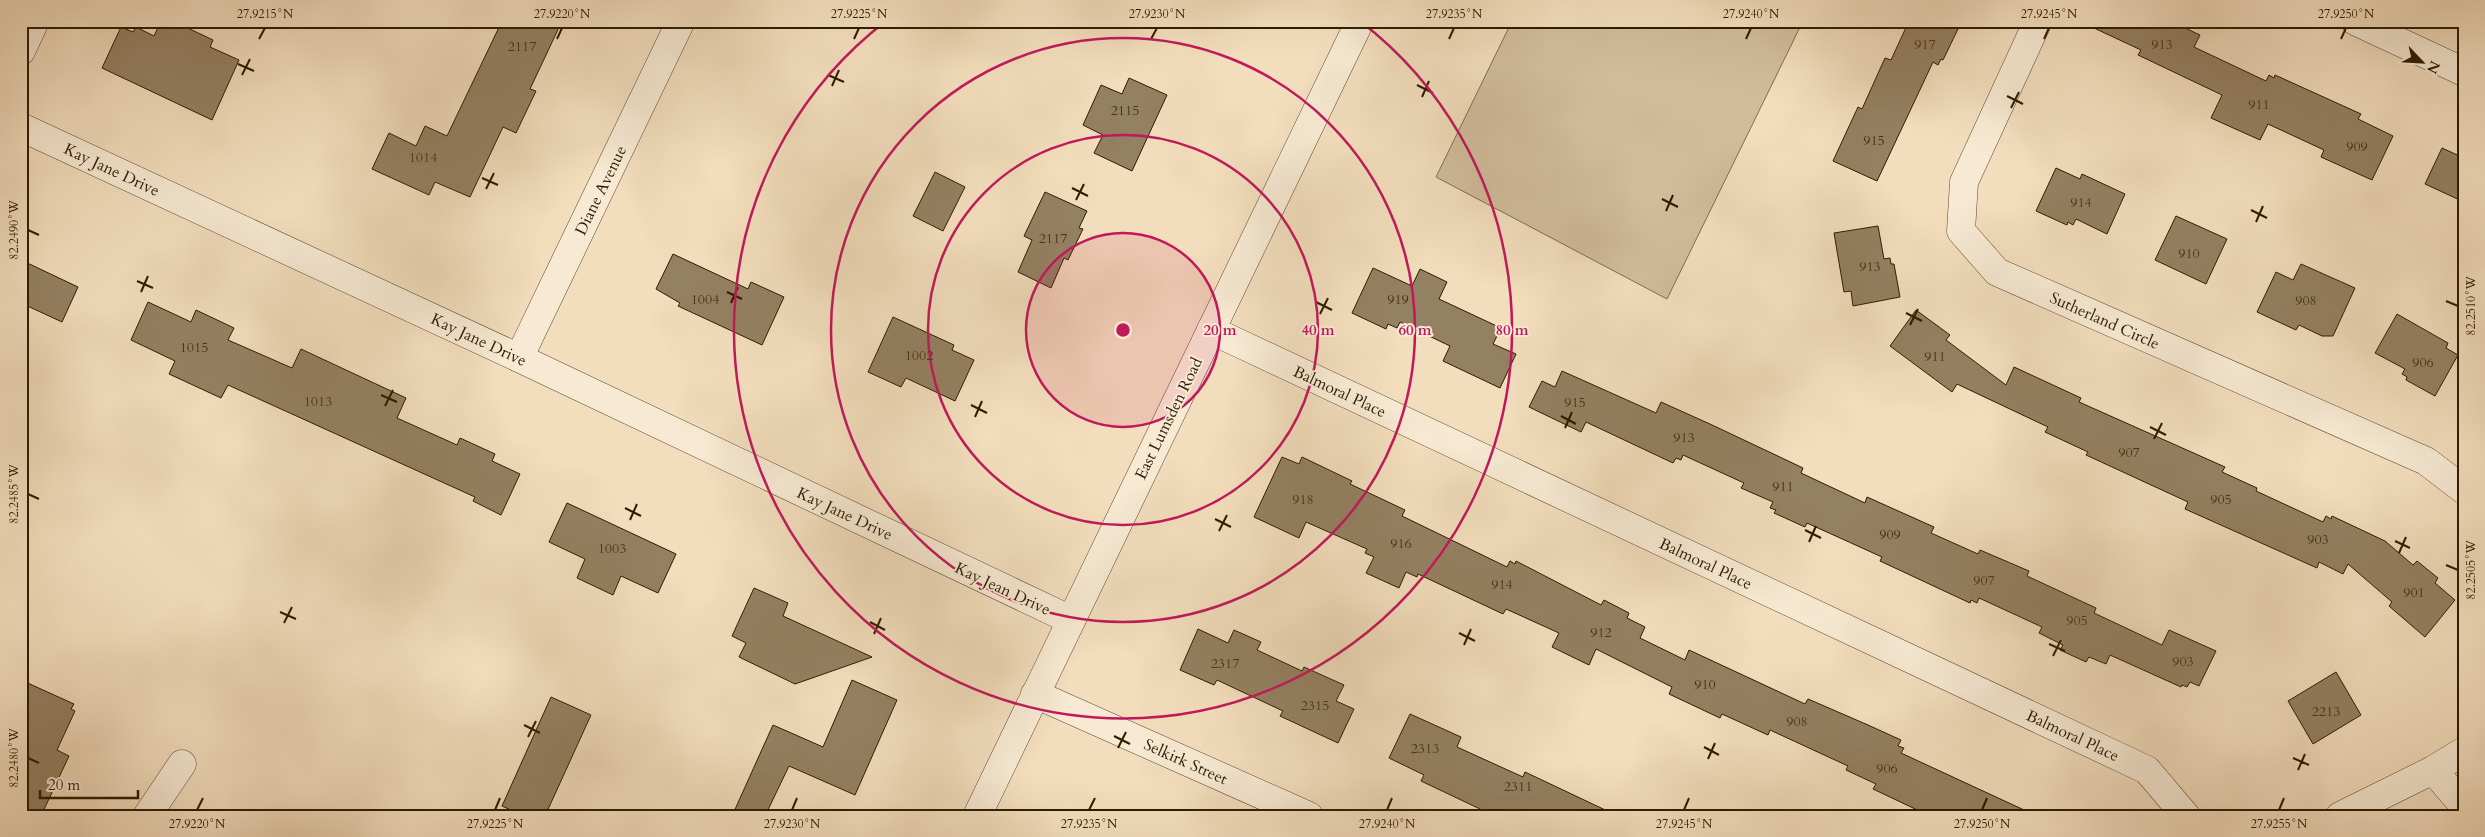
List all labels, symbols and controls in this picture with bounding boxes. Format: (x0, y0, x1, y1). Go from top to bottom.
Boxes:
text: 27.9215°N (237, 6, 294, 22)
text: 27.9220°N (534, 6, 591, 22)
text: 27.9225°N (831, 6, 888, 22)
text: 27.9230°N (1129, 6, 1186, 22)
text: 27.9235°N (1426, 6, 1483, 22)
text: 27.9240°N (1723, 6, 1780, 22)
text: 27.9245°N (2021, 6, 2078, 22)
text: 27.9250°N (2318, 6, 2375, 22)
house number: 917 (1914, 35, 1936, 54)
house number: 913 (2151, 35, 2173, 54)
house number: 2117 (508, 37, 536, 56)
north arrow (2398, 38, 2448, 88)
text: N (2422, 58, 2445, 77)
house number: 911 (2248, 95, 2270, 114)
house number: 2115 (1111, 101, 1139, 120)
house number: 915 (1863, 131, 1885, 150)
house number: 909 (2346, 137, 2368, 156)
street label: Kay Jane Drive (60, 138, 163, 202)
street label: Diane Avenue (570, 142, 632, 239)
house number: 1014 (409, 148, 437, 167)
house number: 914 (2070, 193, 2092, 212)
text: 82.2490°W (6, 200, 22, 260)
house number: 2117 (1039, 229, 1067, 248)
house number: 910 (2178, 244, 2200, 263)
house number: 913 (1859, 257, 1881, 276)
text: 82.2510°W (2463, 276, 2479, 336)
street label: Sutherland Circle (2046, 287, 2163, 355)
house number: 1004 (691, 290, 719, 309)
house number: 919 (1387, 290, 1409, 309)
house number: 908 (2295, 291, 2317, 310)
street label: Kay Jane Drive (427, 308, 530, 372)
text: 20 m (1203, 320, 1237, 340)
text: 40 m (1301, 320, 1335, 340)
text: 60 m (1398, 320, 1432, 340)
text: 80 m (1495, 320, 1529, 340)
centre of rings (1114, 321, 1132, 339)
house number: 1015 (180, 338, 208, 357)
house number: 1002 (905, 346, 933, 365)
house number: 911 (1924, 347, 1946, 366)
street label: East Lumsden Road (1130, 353, 1208, 483)
house number: 906 (2412, 353, 2434, 372)
street label: Balmoral Place (1290, 361, 1390, 423)
house number: 1013 (304, 392, 332, 411)
house number: 915 (1564, 393, 1586, 412)
house number: 913 (1673, 428, 1695, 447)
house number: 907 (2118, 443, 2140, 462)
text: 82.2485°W (6, 464, 22, 524)
house number: 911 (1772, 477, 1794, 496)
street label: Kay Jane Drive (793, 482, 896, 546)
house number: 918 (1292, 490, 1314, 509)
house number: 905 (2210, 490, 2232, 509)
house number: 909 (1879, 525, 1901, 544)
house number: 903 (2307, 530, 2329, 549)
street label: Balmoral Place (1656, 533, 1756, 595)
house number: 916 (1390, 534, 1412, 553)
house number: 1003 (598, 539, 626, 558)
text: 82.2505°W (2463, 540, 2479, 600)
street label: Kay Jean Drive (951, 557, 1054, 621)
house number: 907 (1973, 571, 1995, 590)
house number: 914 (1491, 575, 1513, 594)
house number: 901 (2403, 583, 2425, 602)
house number: 905 (2066, 611, 2088, 630)
house number: 912 (1590, 623, 1612, 642)
house number: 903 (2172, 652, 2194, 671)
house number: 2317 (1211, 654, 1239, 673)
house number: 910 (1694, 675, 1716, 694)
house number: 2315 (1301, 696, 1329, 715)
house number: 2213 (2312, 702, 2340, 721)
street label: Balmoral Place (2023, 705, 2123, 767)
house number: 908 (1786, 712, 1808, 731)
text: 82.2480°W (6, 728, 22, 788)
street label: Selkirk Street (1140, 734, 1231, 790)
house number: 2313 (1411, 739, 1439, 758)
house number: 906 (1876, 759, 1898, 778)
scale bar (40, 767, 138, 799)
text: 20 m (48, 775, 80, 795)
house number: 2311 (1504, 777, 1532, 796)
text: 27.9220°N (169, 816, 226, 832)
text: 27.9225°N (467, 816, 524, 832)
text: 27.9230°N (764, 816, 821, 832)
text: 27.9235°N (1061, 816, 1118, 832)
text: 27.9240°N (1359, 816, 1416, 832)
text: 27.9245°N (1656, 816, 1713, 832)
text: 27.9250°N (1954, 816, 2011, 832)
text: 27.9255°N (2251, 816, 2308, 832)

